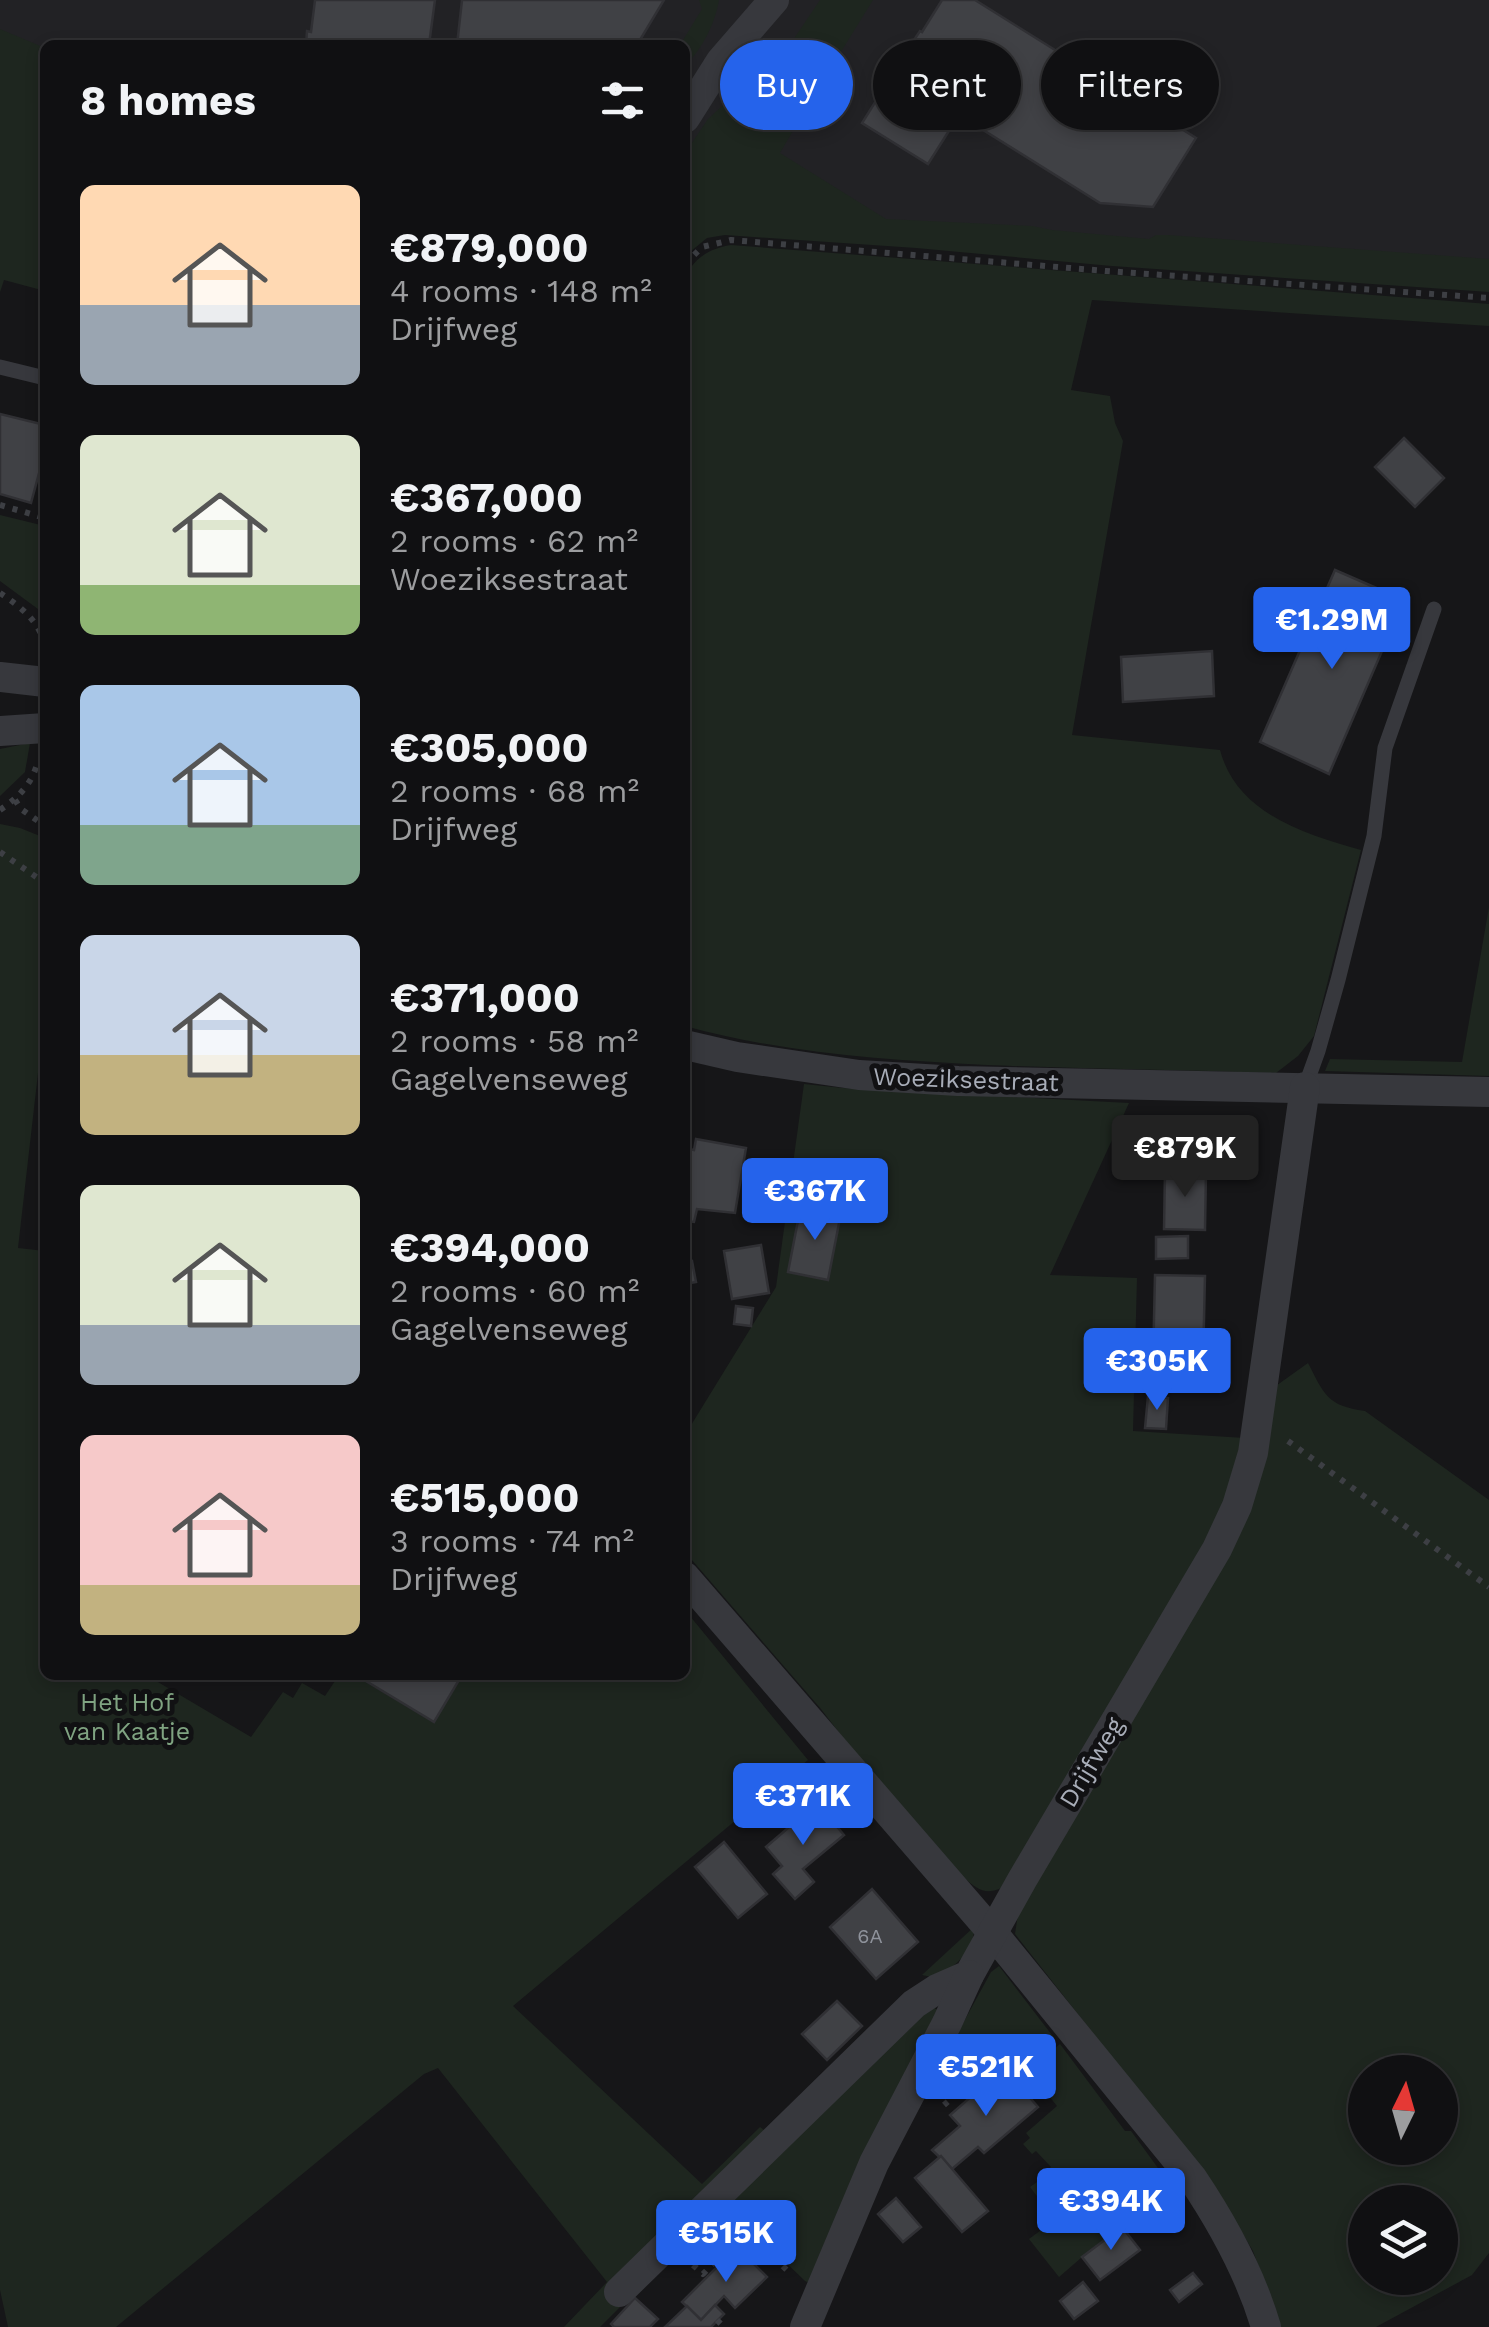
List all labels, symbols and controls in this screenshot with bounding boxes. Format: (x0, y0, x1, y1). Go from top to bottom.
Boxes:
chip: Buy (720, 40, 853, 130)
chip: Rent (873, 40, 1021, 130)
chip: Filters (1041, 40, 1219, 130)
icon: filters (595, 73, 650, 128)
text: 8 homes (80, 76, 256, 125)
text: €879,000 (390, 223, 588, 272)
icon: home (160, 225, 280, 345)
text: 4 rooms · 148 m² (390, 272, 652, 310)
text: Drijfweg (390, 310, 517, 348)
text: €367,000 (390, 473, 583, 522)
icon: home (160, 475, 280, 595)
text: 2 rooms · 62 m² (390, 522, 638, 560)
text: Woeziksestraat (390, 560, 628, 598)
pin: €1.29M (1251, 587, 1413, 672)
text: €1.29M (1275, 600, 1389, 638)
text: €305,000 (390, 723, 589, 772)
icon: home (160, 725, 280, 845)
text: 2 rooms · 68 m² (390, 772, 639, 810)
text: Drijfweg (390, 810, 517, 848)
text: €371,000 (390, 973, 580, 1022)
icon: home (160, 975, 280, 1095)
text: 2 rooms · 58 m² (390, 1022, 638, 1060)
text: Gagelvenseweg (390, 1060, 628, 1098)
street label: Woeziksestraat (873, 1062, 1060, 1097)
pin: €879K (1115, 1115, 1255, 1200)
text: €879K (1134, 1128, 1236, 1166)
pin: €367K (745, 1158, 885, 1243)
text: €367K (764, 1171, 866, 1209)
text: €394,000 (390, 1223, 590, 1272)
icon: home (160, 1225, 280, 1345)
text: 2 rooms · 60 m² (390, 1272, 639, 1310)
text: Gagelvenseweg (390, 1310, 628, 1348)
pin: €305K (1087, 1328, 1227, 1413)
text: €305K (1106, 1341, 1208, 1379)
text: €515,000 (390, 1473, 579, 1522)
icon: home (160, 1475, 280, 1595)
text: 3 rooms · 74 m² (390, 1522, 634, 1560)
text: Drijfweg (390, 1560, 517, 1598)
park label: Het Hof van Kaatje (64, 1688, 190, 1746)
street label: Drijfweg (1053, 1712, 1130, 1812)
pin: €371K (733, 1763, 873, 1848)
text: €371K (755, 1776, 851, 1814)
house number: 6A (857, 1924, 883, 1948)
pin: €521K (916, 2034, 1056, 2119)
text: €521K (938, 2047, 1034, 2085)
north arrow (1348, 2055, 1458, 2165)
map controls (1348, 2055, 1458, 2295)
pin: €394K (1041, 2168, 1181, 2253)
text: €394K (1059, 2181, 1163, 2219)
button: layers (1348, 2185, 1458, 2295)
pin: €515K (656, 2200, 796, 2285)
text: €515K (678, 2213, 774, 2251)

